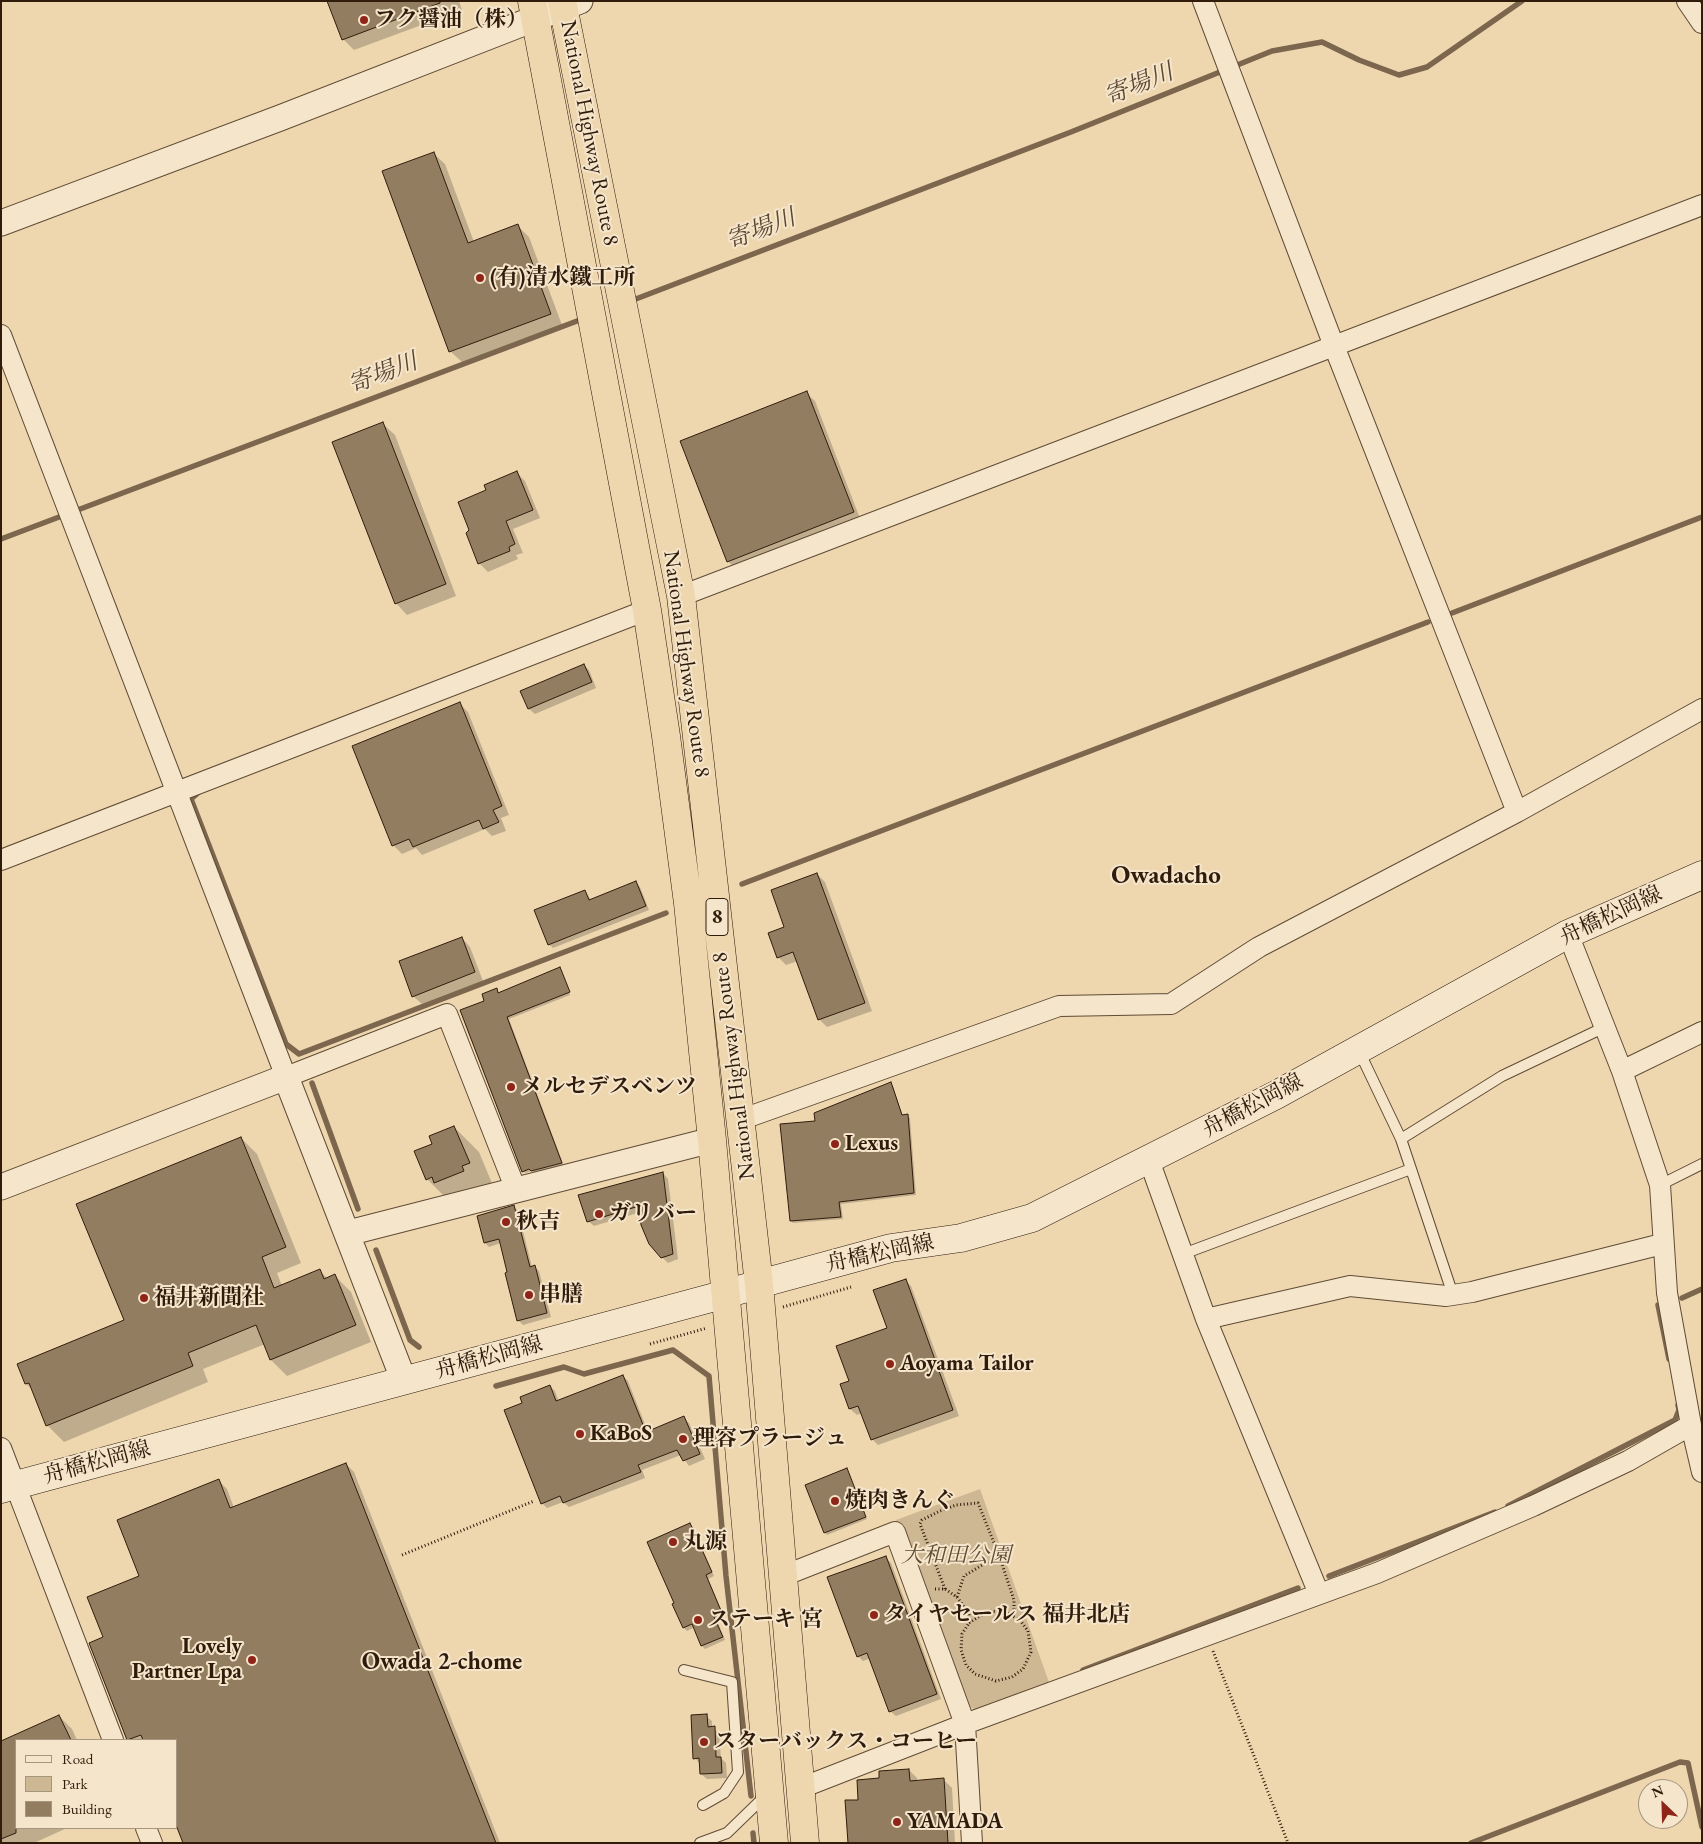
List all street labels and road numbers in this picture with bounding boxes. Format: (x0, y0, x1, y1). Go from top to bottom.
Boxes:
street label: National Highway Route 8 (554, 18, 624, 248)
street label: National Highway Route 8 (657, 549, 715, 779)
street label: 舟橋松岡線 (1556, 881, 1666, 951)
road number: 8 (706, 899, 728, 936)
street label: National Highway Route 8 (707, 951, 761, 1181)
street label: 舟橋松岡線 (1198, 1069, 1308, 1143)
street label: 舟橋松岡線 (823, 1230, 937, 1278)
street label: 舟橋松岡線 (432, 1331, 546, 1385)
street label: 舟橋松岡線 (40, 1436, 154, 1490)

